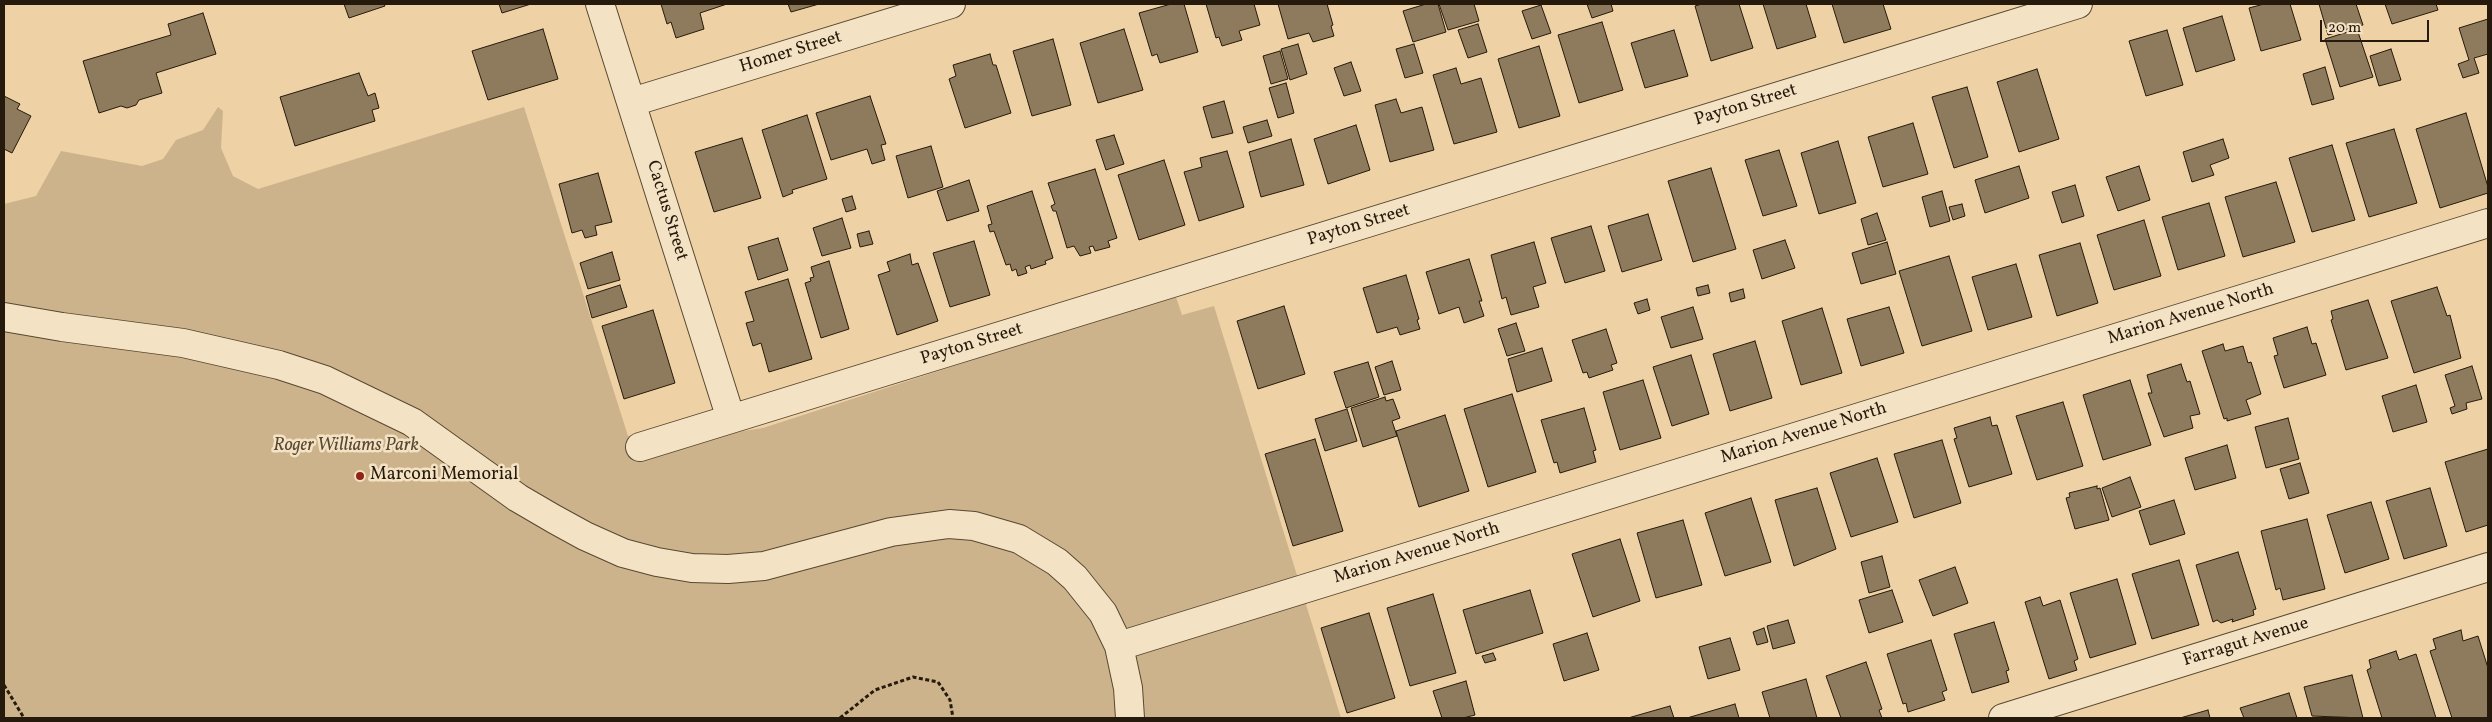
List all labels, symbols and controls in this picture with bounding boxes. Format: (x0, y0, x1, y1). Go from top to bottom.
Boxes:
scale bar (2322, 10, 2431, 42)
text: 20 m (2328, 18, 2361, 39)
street label: Homer Street (737, 27, 845, 79)
street label: Payton Street (1692, 80, 1800, 132)
street label: Cactus Street (641, 158, 691, 264)
street label: Payton Street (1305, 200, 1413, 252)
street label: Marion Avenue North (2105, 279, 2277, 351)
street label: Payton Street (918, 319, 1026, 371)
street label: Marion Avenue North (1718, 398, 1890, 470)
park label: Roger Williams Park (273, 436, 419, 458)
place label: Marconi Memorial (370, 465, 518, 487)
marker: Marconi Memorial (354, 470, 366, 482)
street label: Marion Avenue North (1331, 518, 1503, 590)
street label: Farragut Avenue (2181, 614, 2311, 672)

